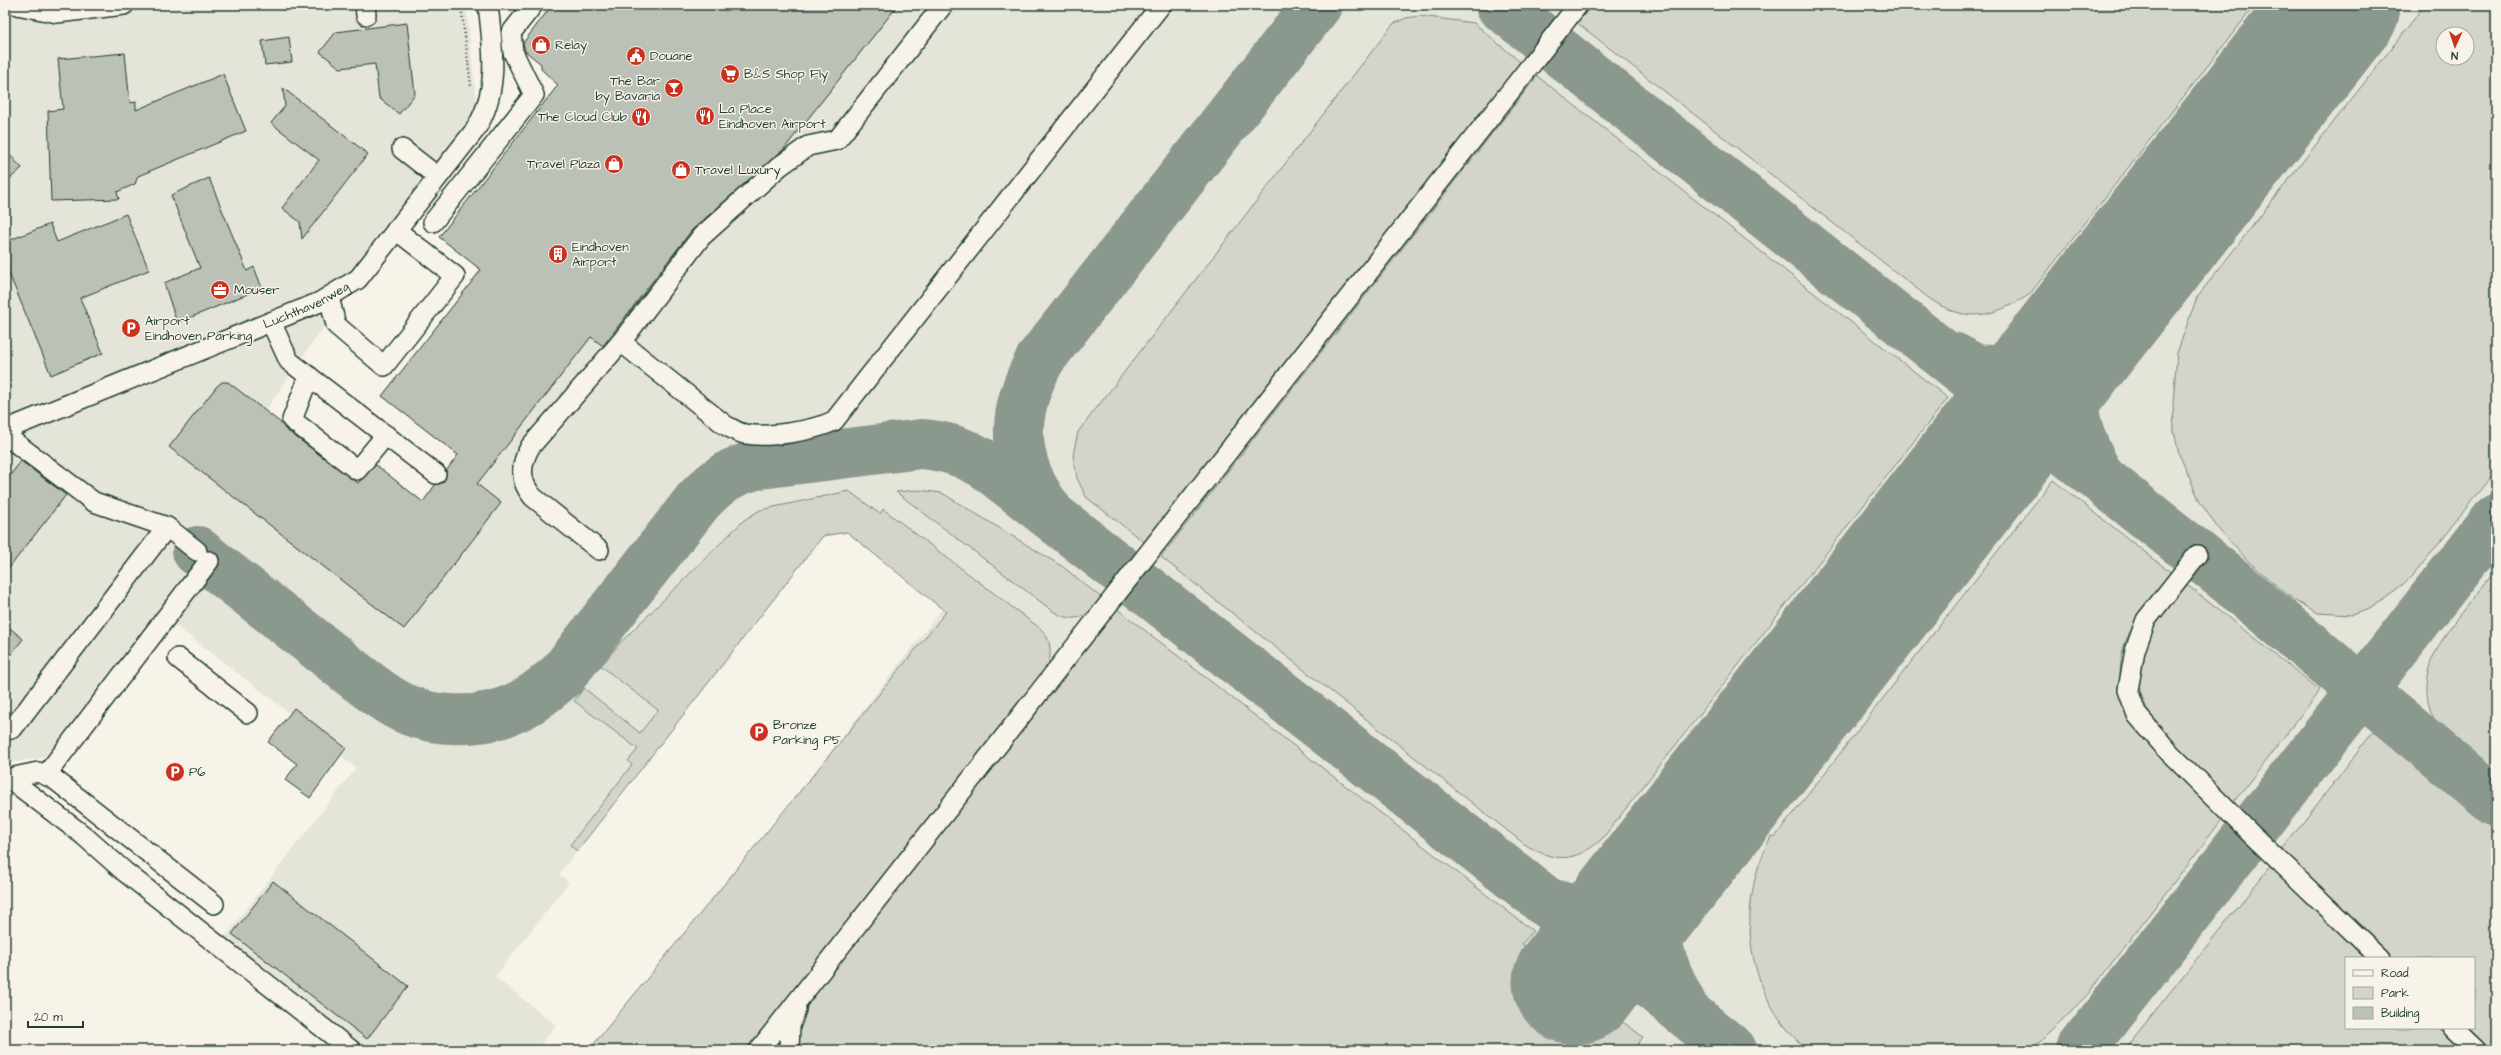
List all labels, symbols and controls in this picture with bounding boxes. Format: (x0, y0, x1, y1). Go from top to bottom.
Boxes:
north arrow (2435, 26, 2475, 66)
shop icon: Relay (530, 34, 552, 56)
place label: Relay (555, 36, 587, 55)
public building icon: Douane (625, 45, 647, 67)
place label: Douane (650, 47, 693, 65)
text: N (2451, 48, 2458, 63)
supermarket icon: B&S Shop Fly (719, 63, 741, 85)
place label: B&S Shop Fly (744, 65, 828, 84)
place label: The Bar by Bavaria (595, 72, 660, 106)
bar icon: The Bar by Bavaria (663, 77, 685, 99)
place label: La Place Eindhoven Airport (719, 100, 826, 133)
restaurant icon: La Place Eindhoven Airport (694, 105, 716, 127)
restaurant icon: The Cloud Club (630, 106, 652, 128)
place label: The Cloud Club (538, 108, 628, 126)
shop icon: Travel Plaza (603, 153, 625, 175)
place label: Travel Plaza (527, 155, 600, 173)
shop icon: Travel Luxury (670, 159, 692, 181)
place label: Travel Luxury (695, 161, 781, 180)
place label: Eindhoven Airport (572, 238, 629, 271)
building icon: Eindhoven Airport (547, 243, 569, 265)
street label: Luchthavenweg (260, 277, 353, 333)
office icon: Mouser (209, 279, 231, 301)
place label: Mouser (234, 281, 279, 299)
place label: Airport Eindhoven Parking (145, 312, 253, 346)
parking icon: Airport Eindhoven Parking (120, 317, 142, 339)
place label: Bronze Parking P5 (773, 716, 841, 750)
parking icon: Bronze Parking P5 (748, 721, 770, 743)
parking icon: P6 (164, 761, 186, 783)
place label: P6 (189, 763, 205, 781)
legend (2345, 957, 2475, 1029)
text: Road (2381, 965, 2409, 982)
text: Park (2381, 985, 2409, 1002)
scale bar (28, 1003, 83, 1029)
text: Building (2381, 1005, 2419, 1023)
text: 20 m (34, 1009, 63, 1026)

